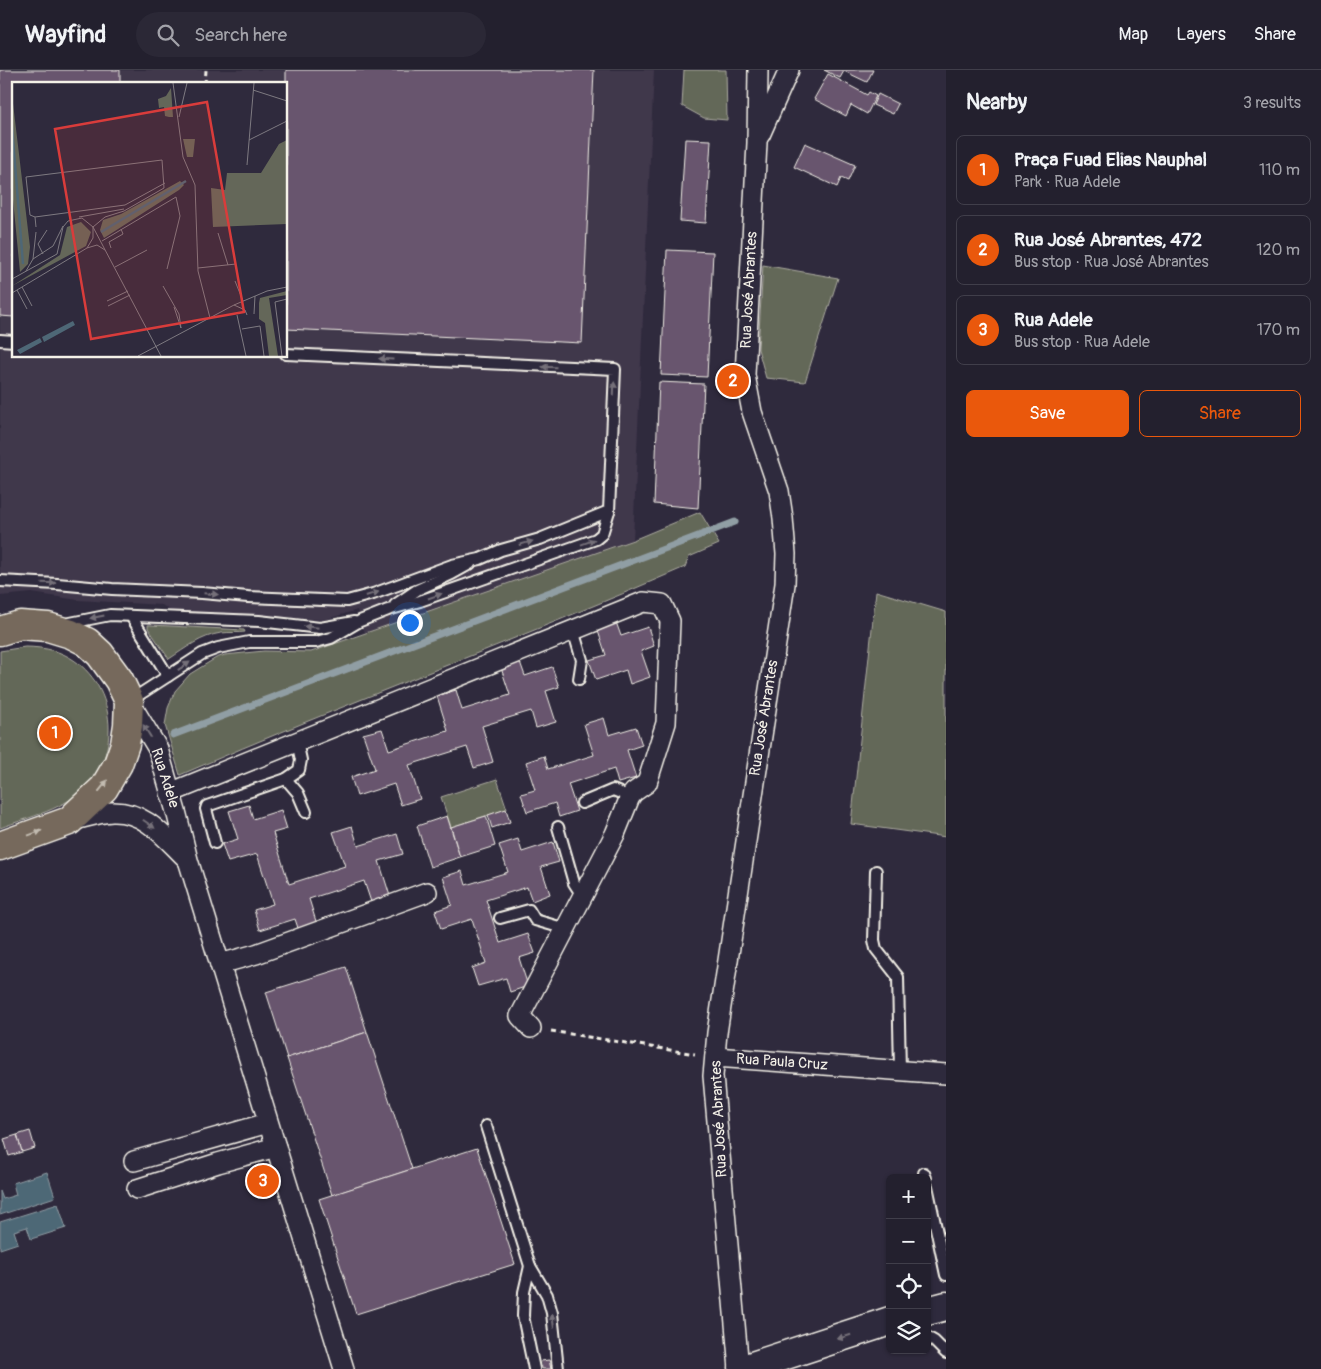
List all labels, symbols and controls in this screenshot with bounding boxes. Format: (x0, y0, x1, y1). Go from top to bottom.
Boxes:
search box (136, 12, 486, 57)
text: Wayfind (25, 20, 106, 49)
icon: search (154, 21, 182, 49)
text: Search here (194, 23, 287, 47)
text: Map (1119, 23, 1148, 46)
text: Layers (1176, 23, 1226, 46)
text: Share (1254, 23, 1296, 46)
inset map (12, 82, 288, 358)
text: Nearby (966, 89, 1027, 116)
text: 3 results (1243, 93, 1301, 113)
text: Praça Fuad Elias Nauphal (1014, 148, 1207, 172)
text: 1 (980, 160, 986, 180)
text: 110 m (1259, 160, 1300, 180)
text: Park · Rua Adele (1014, 172, 1120, 192)
text: Rua José Abrantes, 472 (1014, 228, 1202, 252)
street label: Rua José Abrantes (736, 231, 762, 349)
text: 2 (979, 240, 987, 260)
text: 120 m (1256, 240, 1300, 260)
text: Bus stop · Rua José Abrantes (1014, 252, 1209, 272)
text: Rua Adele (1014, 308, 1093, 332)
text: 3 (979, 320, 987, 340)
text: 170 m (1257, 320, 1300, 340)
text: Bus stop · Rua Adele (1014, 332, 1150, 352)
one-way arrow (378, 355, 394, 363)
one-way arrow (540, 362, 556, 370)
pin: 2 (717, 362, 749, 400)
one-way arrow (610, 381, 618, 397)
button: Save (966, 390, 1129, 437)
button: Share (1139, 390, 1301, 437)
one-way arrow (519, 538, 534, 546)
one-way arrow (580, 538, 595, 545)
one-way arrow (41, 580, 57, 588)
one-way arrow (365, 589, 380, 597)
one-way arrow (203, 590, 219, 598)
one-way arrow (427, 592, 442, 599)
your location (397, 610, 423, 636)
one-way arrow (89, 614, 105, 622)
one-way arrow (303, 623, 319, 631)
street label: Rua José Abrantes (745, 658, 783, 777)
one-way arrow (178, 661, 191, 671)
pin: 1 (39, 714, 71, 752)
one-way arrow (143, 725, 152, 738)
street label: Rua Adele (146, 746, 184, 811)
one-way arrow (98, 780, 109, 793)
one-way arrow (142, 819, 156, 829)
one-way arrow (27, 829, 42, 836)
street label: Rua Paula Cruz (735, 1049, 829, 1075)
street label: Rua José Abrantes (706, 1060, 732, 1178)
pin: 3 (247, 1162, 279, 1200)
map controls (886, 1174, 931, 1354)
button: + (886, 1174, 931, 1219)
button: − (886, 1219, 931, 1264)
button: locate (886, 1264, 931, 1309)
button: layers (886, 1309, 931, 1354)
one-way arrow (549, 1312, 557, 1328)
one-way arrow (836, 1333, 851, 1341)

